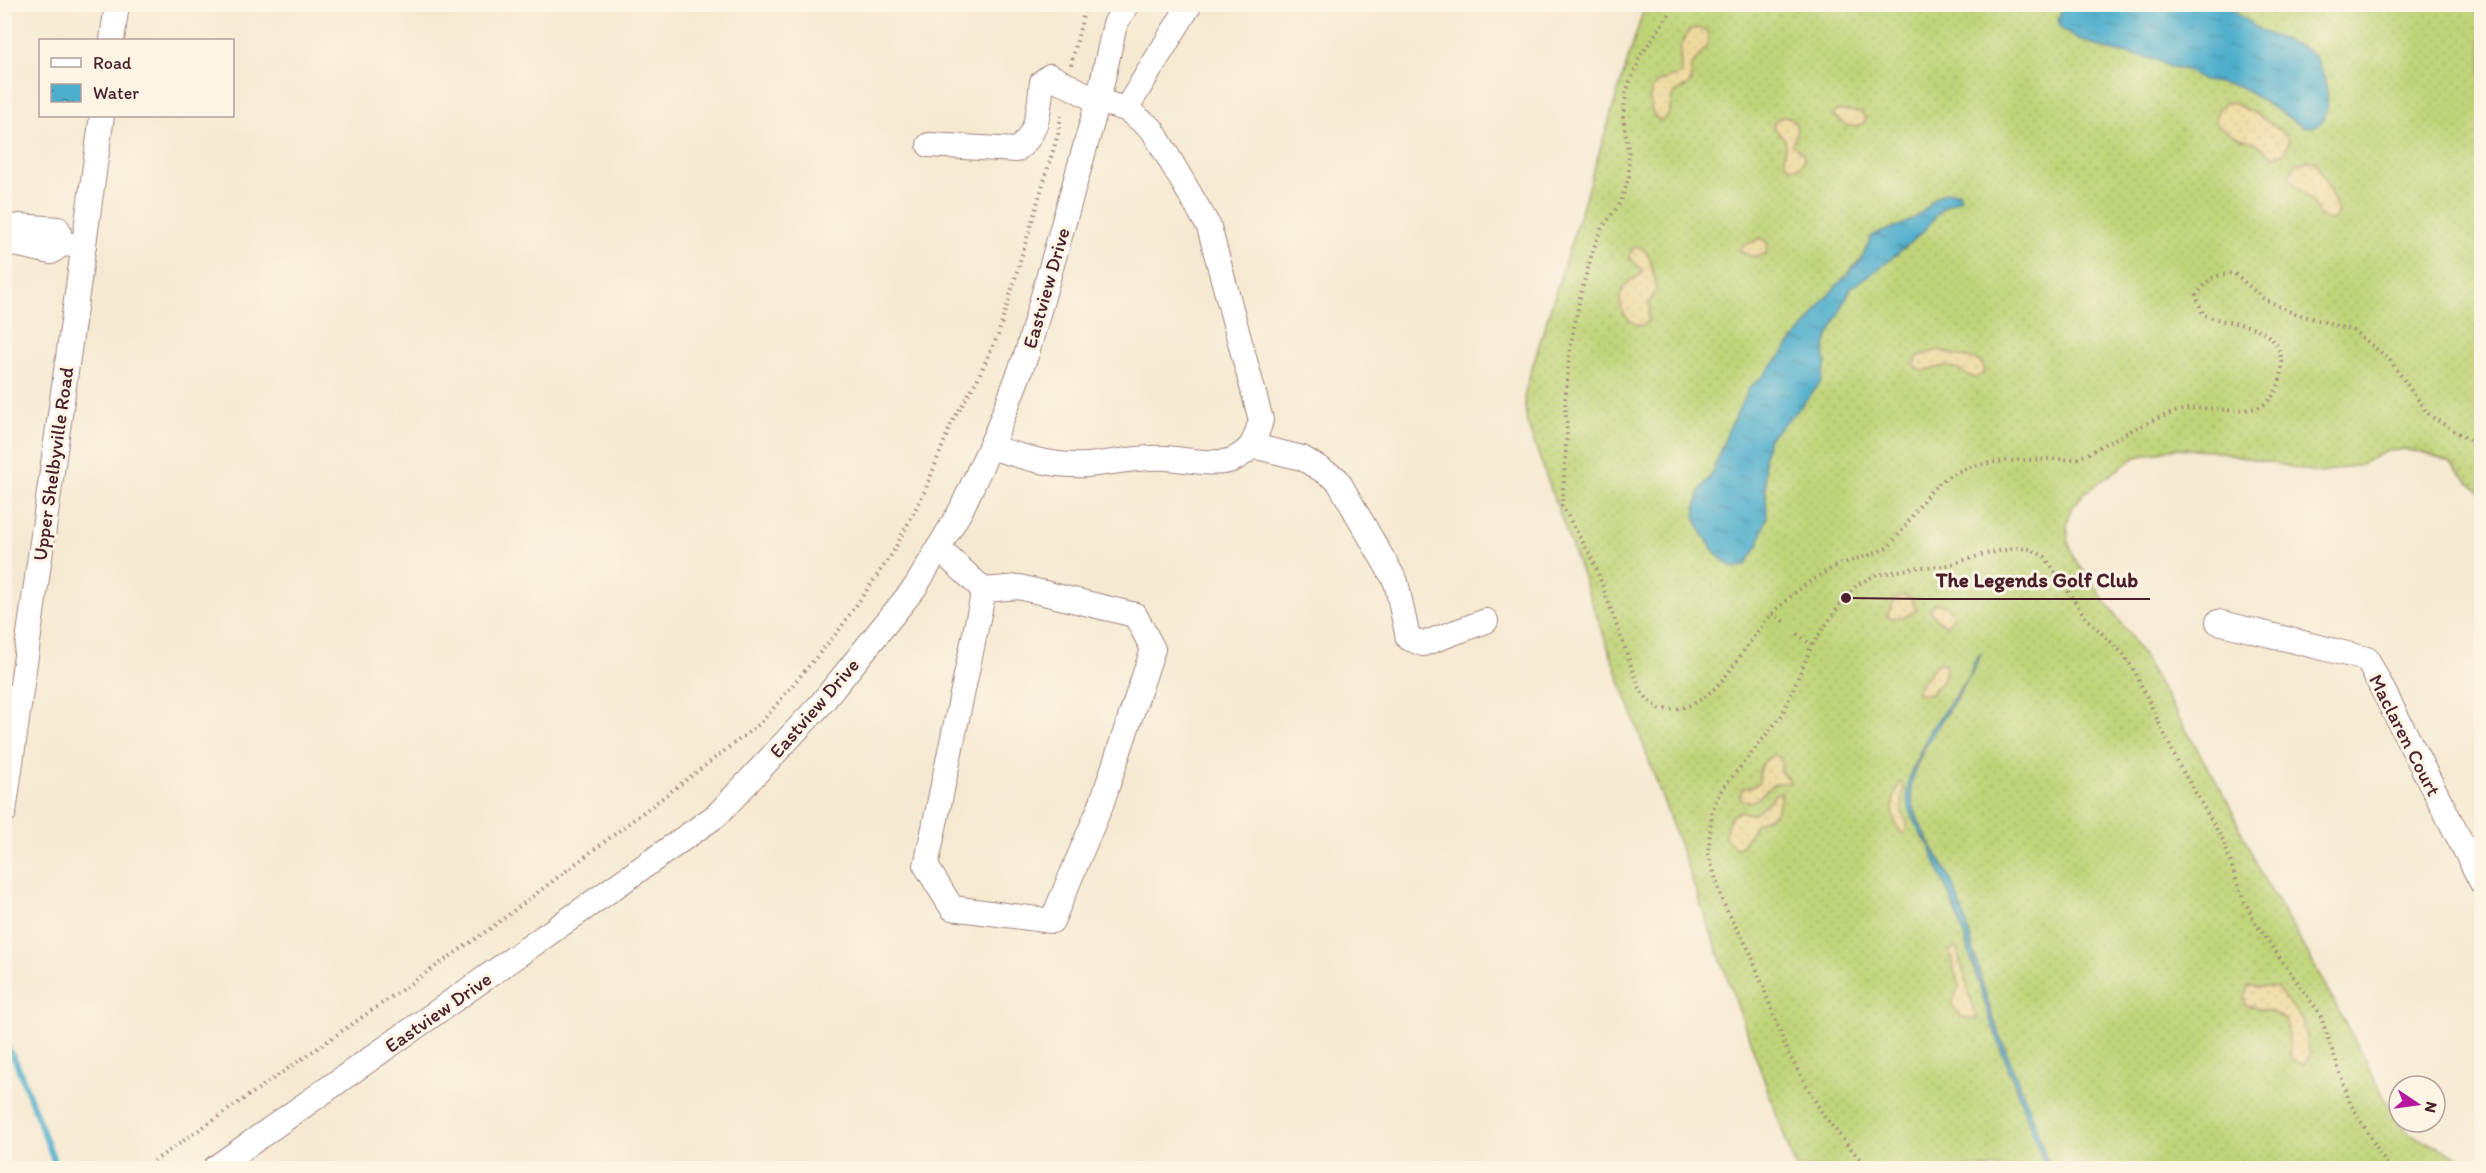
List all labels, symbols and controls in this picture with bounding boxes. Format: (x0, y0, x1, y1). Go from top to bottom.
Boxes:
legend (39, 39, 234, 117)
text: Road (93, 52, 132, 74)
text: Water (93, 82, 139, 104)
street label: Eastview Drive (1017, 225, 1075, 351)
street label: Upper Shelbyville Road (27, 365, 79, 563)
callout: The Legends Golf Club (1924, 560, 2150, 599)
text: The Legends Golf Club (1935, 567, 2138, 593)
street label: Eastview Drive (764, 653, 864, 763)
street label: Maclaren Court (2364, 670, 2446, 800)
street label: Eastview Drive (380, 966, 496, 1058)
north arrow (2387, 1074, 2447, 1134)
text: N (2421, 1100, 2442, 1115)

